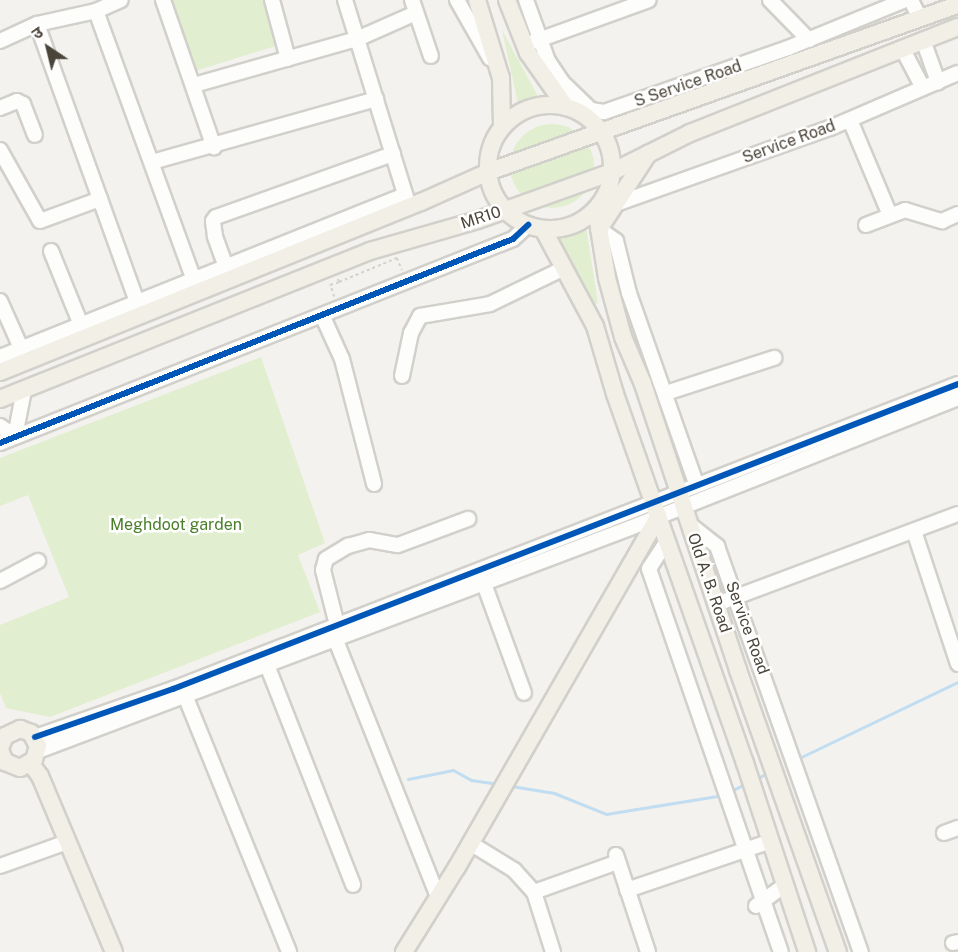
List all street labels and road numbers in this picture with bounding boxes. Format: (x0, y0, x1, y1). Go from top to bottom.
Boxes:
street label: S Service Road (632, 57, 744, 111)
street label: Service Road (740, 116, 838, 168)
street label: MR10 (458, 202, 504, 234)
street label: Old A. B. Road (683, 530, 735, 636)
street label: Service Road (721, 579, 773, 677)

